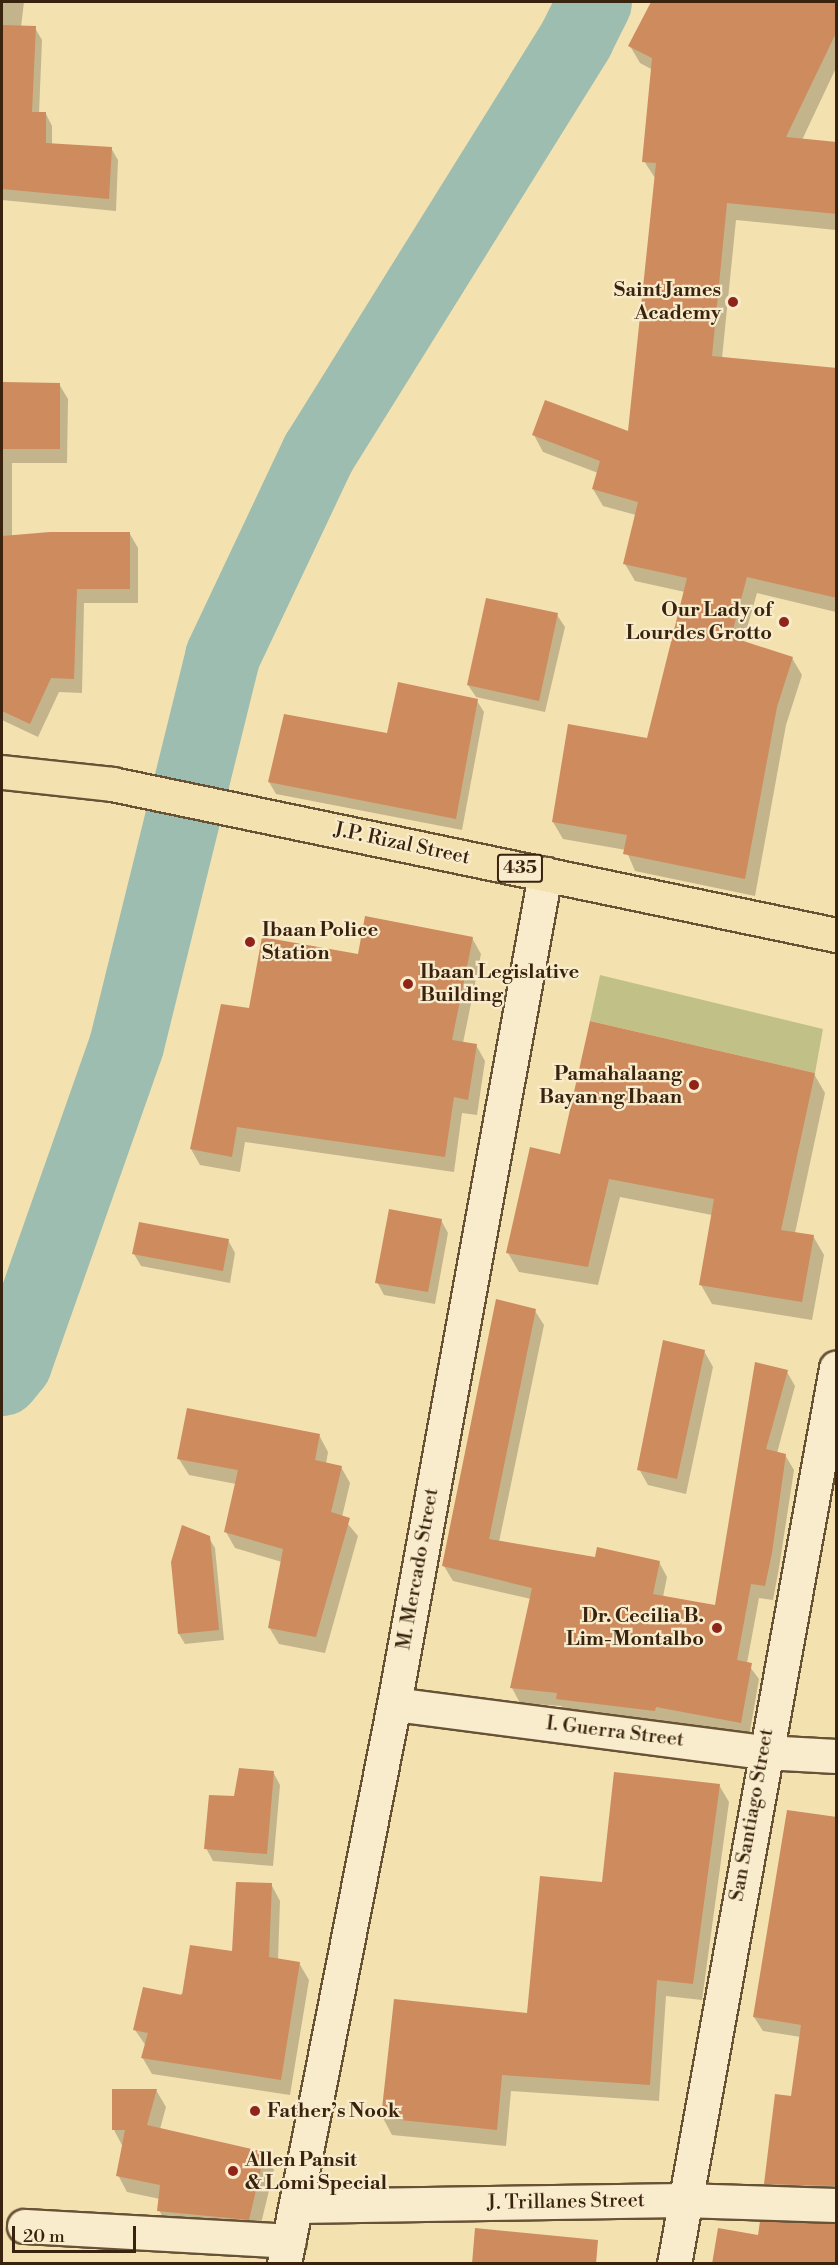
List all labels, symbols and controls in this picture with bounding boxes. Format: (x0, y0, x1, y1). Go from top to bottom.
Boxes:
place label: Saint James Academy (614, 278, 721, 325)
marker: Saint James Academy (726, 295, 740, 309)
place label: Our Lady of Lourdes Grotto (626, 598, 772, 645)
marker: Our Lady of Lourdes Grotto (777, 615, 791, 629)
street label: J.P. Rizal Street (332, 818, 472, 870)
road number: 435 (496, 853, 544, 883)
place label: Ibaan Police Station (262, 918, 378, 965)
marker: Ibaan Police Station (243, 935, 257, 949)
place label: Ibaan Legislative Building (420, 960, 579, 1007)
marker: Ibaan Legislative Building (401, 977, 415, 991)
place label: Pamahalaang Bayan ng Ibaan (539, 1062, 682, 1109)
marker: Pamahalaang Bayan ng Ibaan (687, 1078, 701, 1092)
street label: M. Mercado Street (392, 1486, 444, 1652)
place label: Dr. Cecilia B. Lim-Montalbo (566, 1604, 704, 1651)
marker: Dr. Cecilia B. Lim-Montalbo (708, 1619, 726, 1637)
street label: I. Guerra Street (545, 1712, 685, 1752)
street label: San Santiago Street (725, 1727, 779, 1903)
place label: Father’s Nook (267, 2099, 400, 2123)
marker: Father’s Nook (248, 2104, 262, 2118)
place label: Allen Pansit & Lomi Special (245, 2148, 387, 2195)
marker: Allen Pansit & Lomi Special (226, 2164, 240, 2178)
street label: J. Trillanes Street (487, 2189, 645, 2215)
scale bar (15, 2214, 140, 2252)
text: 20 m (23, 2225, 65, 2248)

